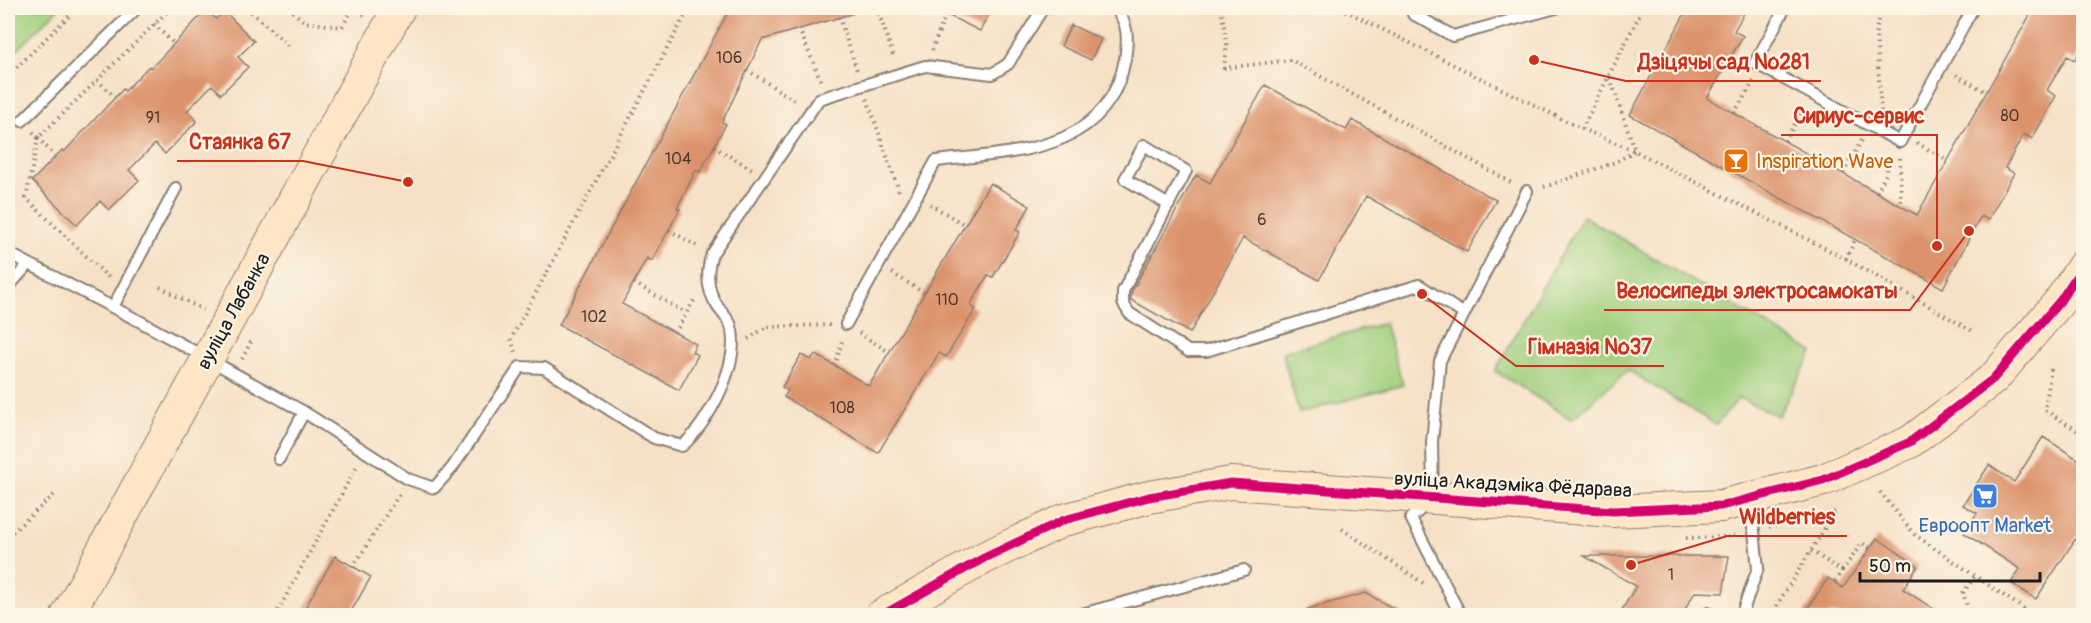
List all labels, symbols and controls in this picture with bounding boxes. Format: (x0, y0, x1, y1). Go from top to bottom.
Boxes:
callout: Дзіцячы сад №281 (1626, 42, 1821, 81)
house number: 106 (716, 48, 742, 68)
text: Дзіцячы сад №281 (1636, 49, 1810, 76)
callout: Сириус-сервис (1781, 96, 1937, 135)
text: Сириус-сервис (1793, 103, 1925, 130)
house number: 80 (2001, 106, 2020, 126)
house number: 91 (146, 108, 160, 128)
callout: Стаянка 67 (177, 122, 303, 161)
text: Стаянка 67 (189, 129, 292, 156)
bar icon: Inspiration Wave (1721, 146, 1751, 176)
house number: 104 (665, 149, 691, 169)
place label: Inspiration Wave (1756, 149, 1894, 174)
house number: 6 (1257, 210, 1267, 230)
street label: вуліца Лабанка (191, 248, 276, 374)
callout: Велосипеды электросамокаты (1604, 271, 1910, 310)
text: Велосипеды электросамокаты (1616, 278, 1898, 305)
house number: 110 (935, 290, 959, 310)
house number: 102 (581, 307, 607, 327)
callout: Гімназія №37 (1516, 327, 1664, 366)
text: Гімназія №37 (1528, 334, 1653, 361)
house number: 108 (829, 398, 855, 418)
street label: вуліца Акадэміка Фёдарава (1393, 466, 1632, 503)
supermarket icon: Евроопт Market (1970, 481, 2000, 511)
callout: Wildberries (1727, 497, 1847, 536)
text: Wildberries (1739, 504, 1836, 531)
place label: Евроопт Market (1919, 513, 2052, 538)
scale bar (1860, 545, 2040, 583)
text: 50 m (1869, 555, 1911, 578)
house number: 1 (1668, 565, 1674, 585)

